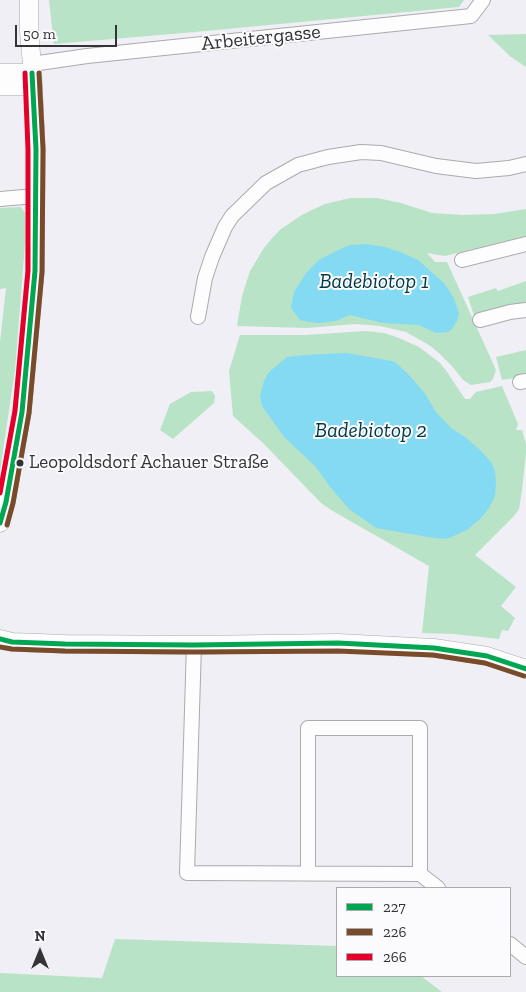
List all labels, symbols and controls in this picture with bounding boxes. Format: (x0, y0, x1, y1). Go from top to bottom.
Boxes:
scale bar (18, 15, 120, 47)
street label: Arbeitergasse (200, 20, 322, 56)
text: 50 m (23, 25, 56, 43)
water label: Badebiotop 1 (319, 269, 429, 295)
water label: Badebiotop 2 (315, 418, 427, 444)
place label: Leopoldsdorf Achauer Straße (29, 452, 269, 474)
marker: Leopoldsdorf Achauer Straße (15, 458, 25, 468)
legend (336, 887, 511, 977)
text: 227 (383, 898, 406, 916)
text: 226 (383, 923, 406, 941)
north arrow (15, 927, 65, 977)
text: N (35, 928, 45, 945)
text: 266 (383, 948, 407, 966)

